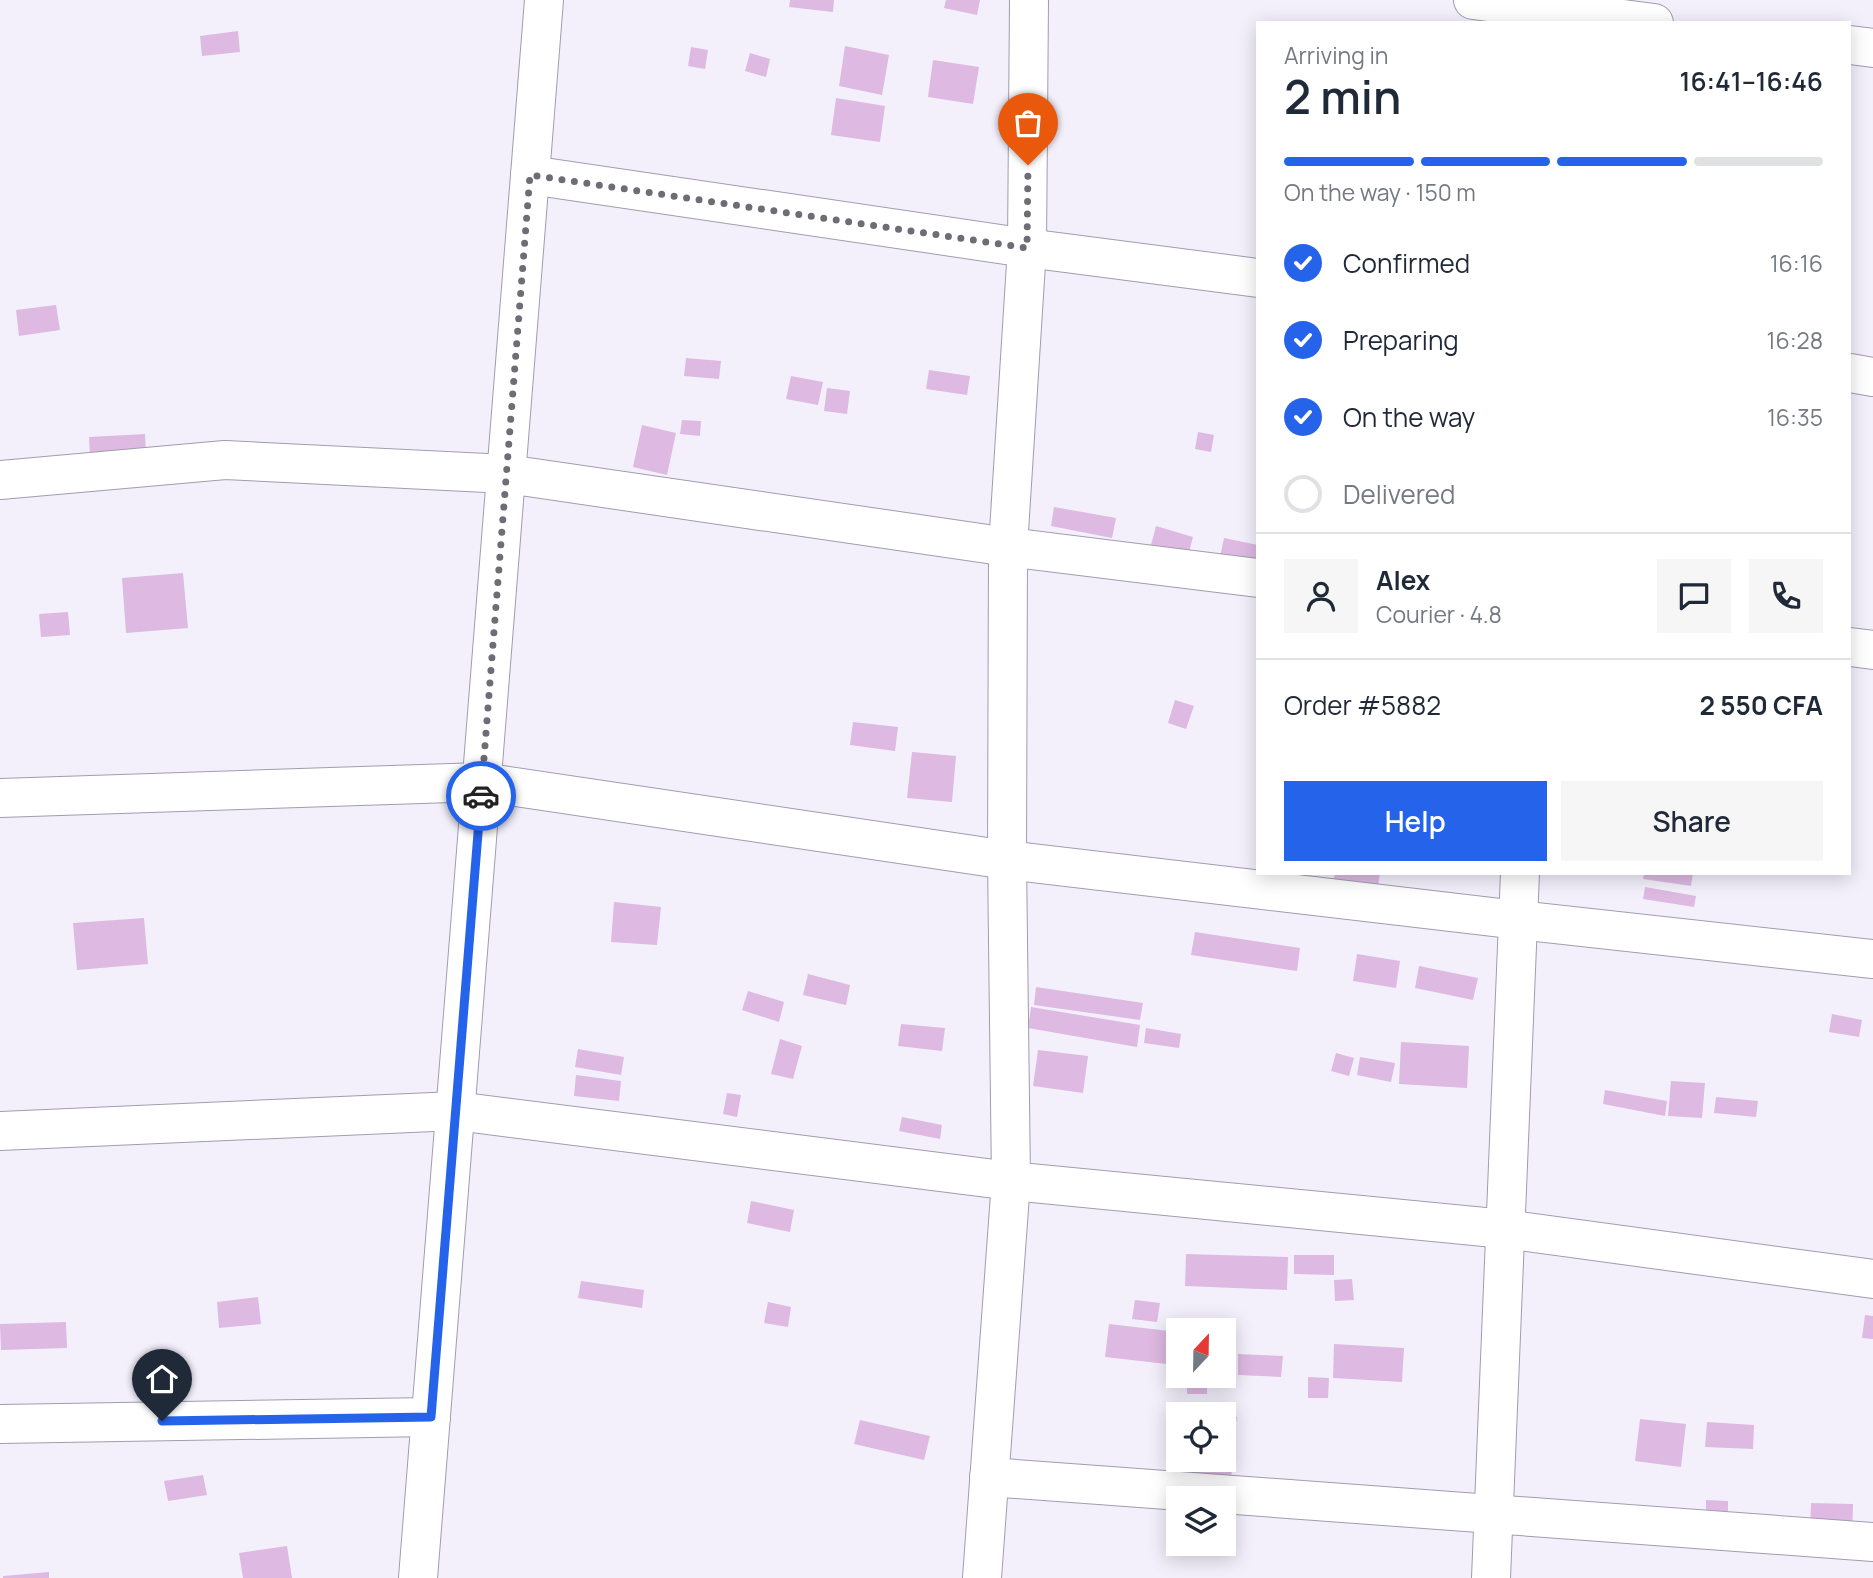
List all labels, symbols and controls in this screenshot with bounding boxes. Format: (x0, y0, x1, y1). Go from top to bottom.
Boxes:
text: Arriving in (1284, 39, 1389, 71)
text: 16:41–16:46 (1679, 63, 1823, 99)
text: 2 min (1284, 65, 1401, 128)
pin (998, 93, 1058, 165)
icon: bag (1009, 104, 1047, 142)
text: On the way · 150 m (1284, 176, 1476, 208)
icon: check (1284, 244, 1322, 282)
text: Confirmed (1343, 245, 1470, 281)
text: 16:16 (1770, 247, 1823, 279)
icon: check (1284, 321, 1322, 359)
text: Preparing (1343, 322, 1459, 358)
text: 16:28 (1766, 324, 1823, 356)
icon: check (1284, 398, 1322, 436)
text: On the way (1343, 399, 1475, 435)
text: 16:35 (1767, 401, 1823, 433)
text: Delivered (1343, 476, 1455, 512)
button: person (1284, 559, 1358, 633)
button: chat (1657, 559, 1731, 633)
button: phone (1749, 559, 1823, 633)
text: Alex (1376, 562, 1430, 598)
text: Courier · 4.8 (1376, 598, 1502, 630)
text: Order #5882 (1284, 687, 1441, 723)
text: 2 550 CFA (1700, 687, 1823, 723)
courier (446, 761, 516, 831)
icon: car (462, 777, 500, 815)
button: Help (1284, 781, 1547, 861)
button: Share (1561, 781, 1823, 861)
north arrow (1166, 1318, 1236, 1388)
map controls (1166, 1318, 1236, 1556)
pin (132, 1349, 192, 1421)
icon: home (143, 1360, 181, 1398)
button: locate (1166, 1402, 1236, 1472)
button: layers (1166, 1486, 1236, 1556)

